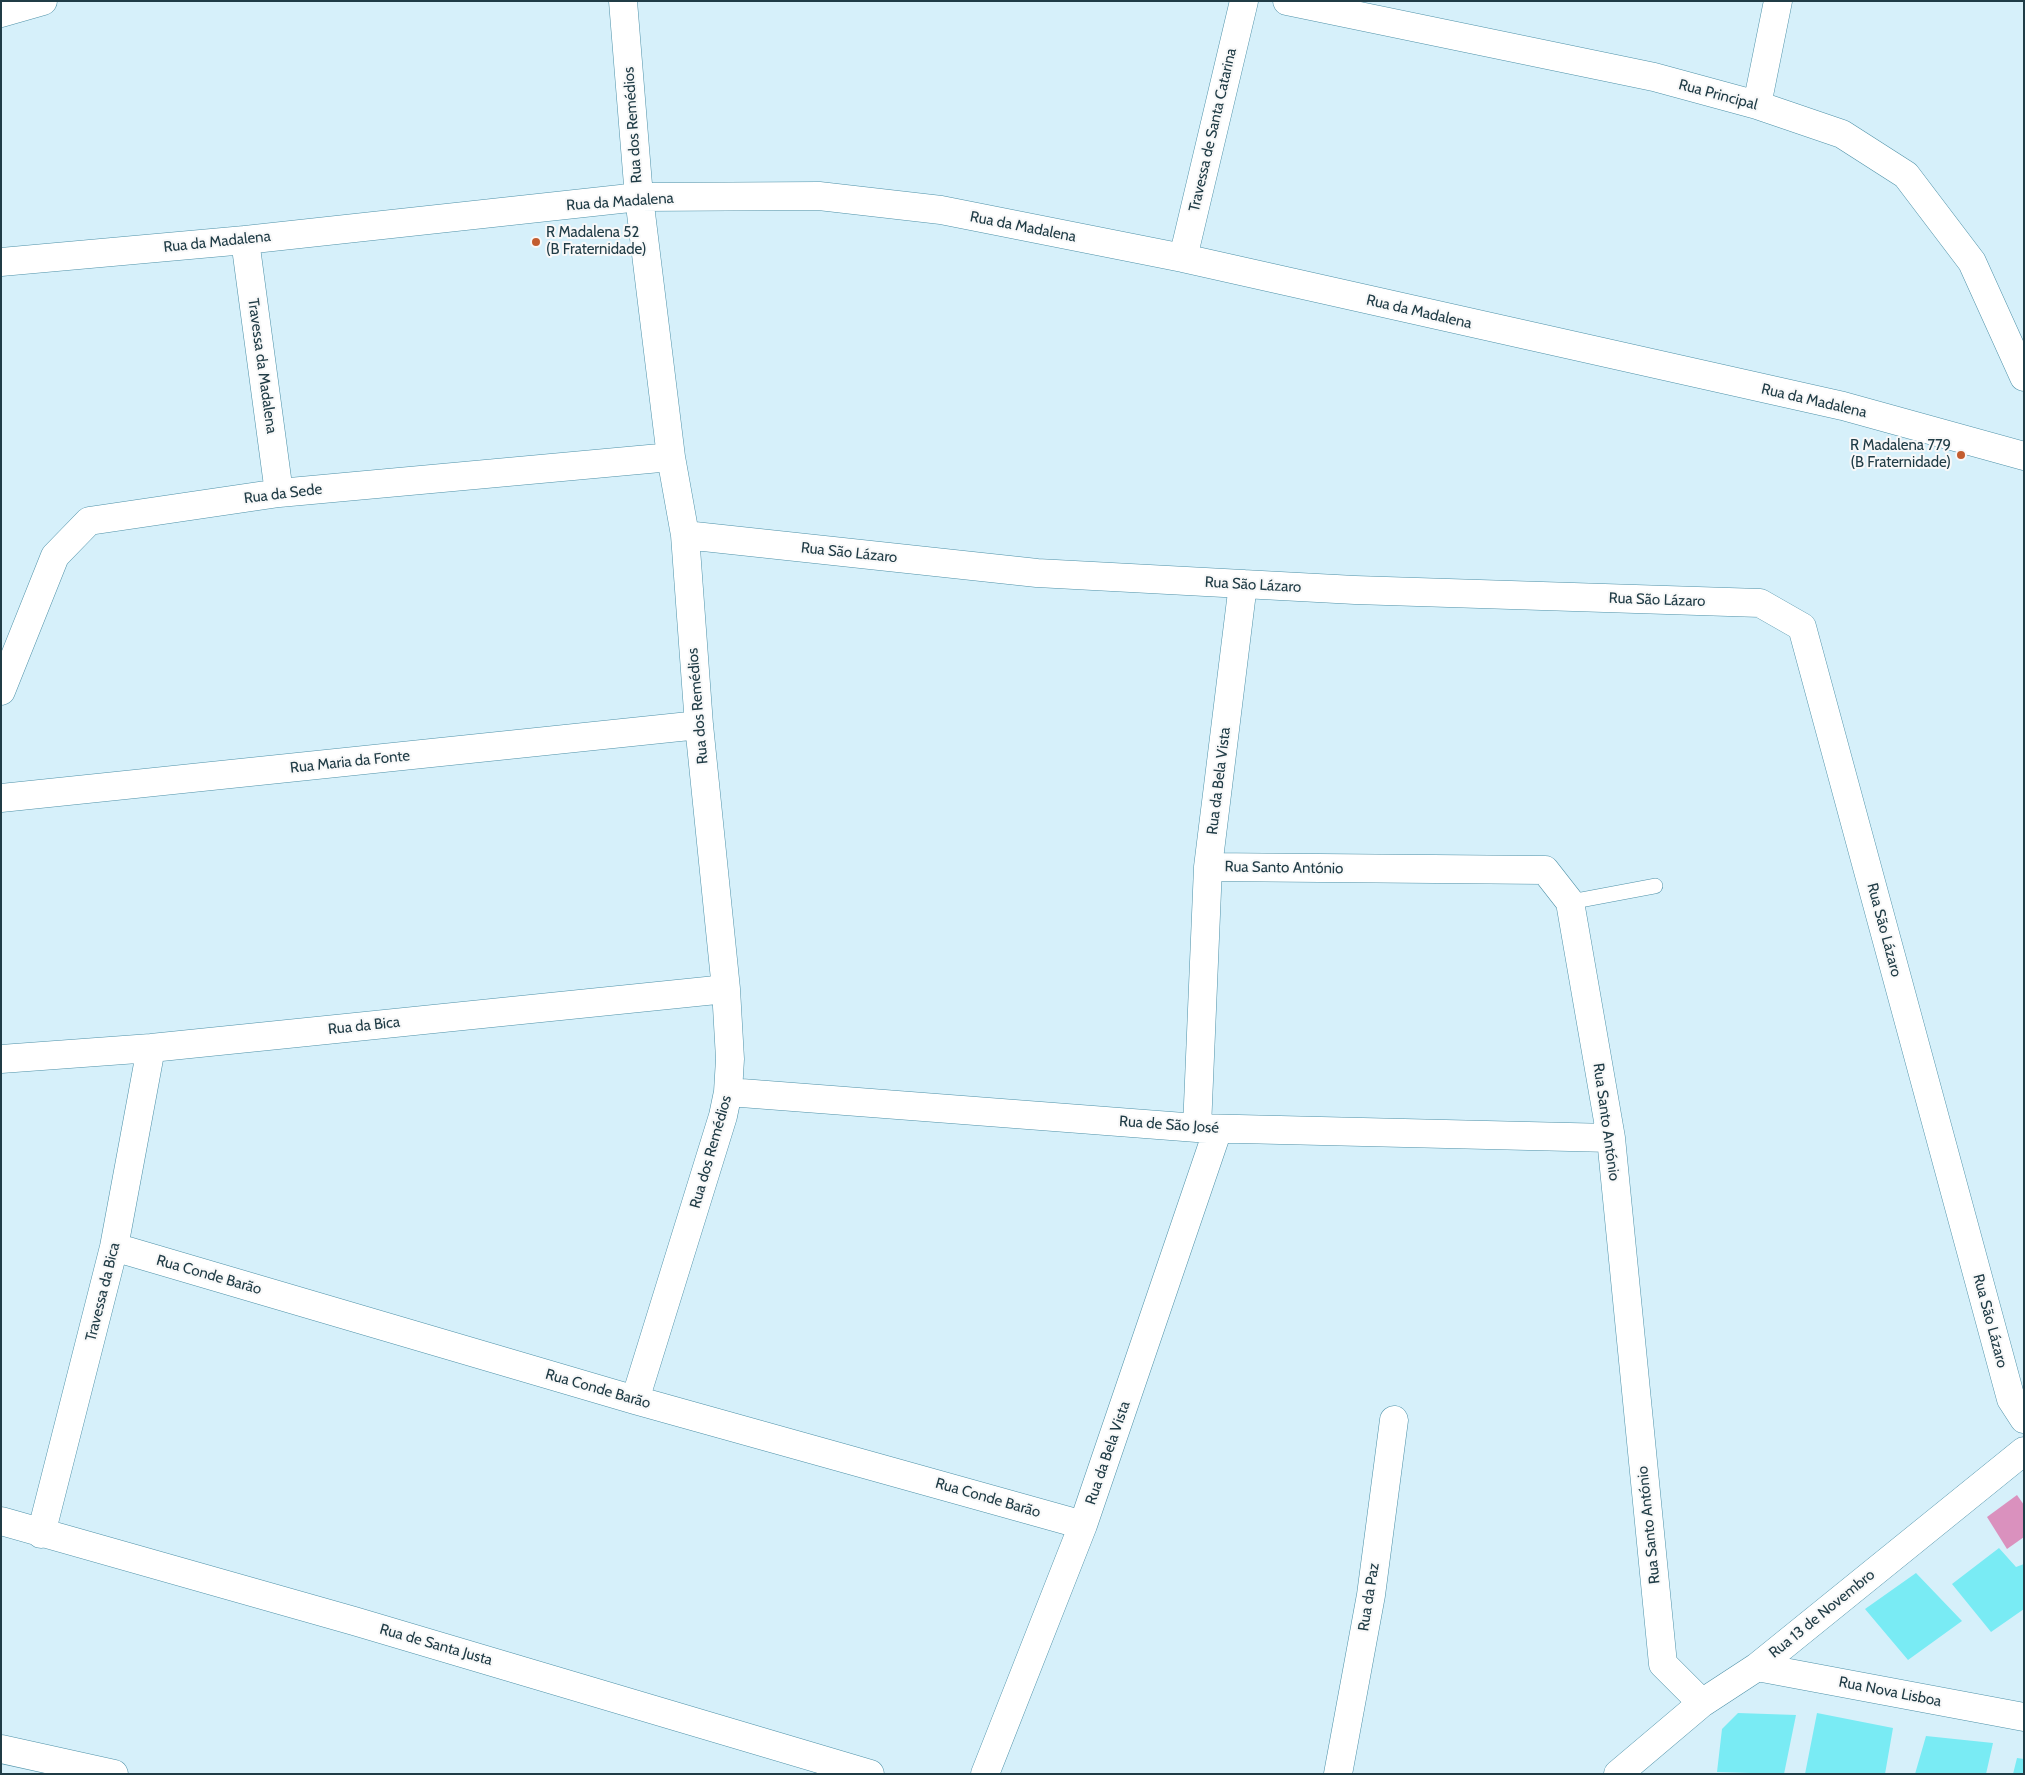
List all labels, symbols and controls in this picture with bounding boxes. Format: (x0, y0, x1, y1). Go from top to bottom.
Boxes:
street label: Travessa de Santa Catarina (1185, 46, 1241, 214)
street label: Rua dos Remédios (620, 66, 646, 184)
street label: Rua Principal (1676, 76, 1760, 114)
street label: Rua da Madalena (566, 189, 674, 215)
street label: Rua da Madalena (968, 208, 1078, 246)
place label: R Madalena 52 (B Fraternidade) (546, 224, 646, 259)
street label: Rua da Madalena (162, 227, 272, 257)
marker: R Madalena 52 (B Fraternidade) (530, 236, 542, 248)
street label: Rua da Madalena (1364, 291, 1474, 333)
street label: Travessa da Madalena (244, 297, 280, 435)
street label: Rua da Madalena (1759, 380, 1869, 422)
place label: R Madalena 779 (B Fraternidade) (1850, 437, 1951, 472)
marker: R Madalena 779 (B Fraternidade) (1955, 449, 1967, 461)
street label: Rua da Sede (243, 480, 323, 508)
street label: Rua São Lázaro (800, 539, 898, 567)
street label: Rua São Lázaro (1204, 573, 1302, 597)
street label: Rua São Lázaro (1608, 589, 1706, 611)
street label: Rua dos Remédios (684, 647, 712, 765)
street label: Rua da Bela Vista (1203, 726, 1235, 836)
street label: Rua Maria da Fonte (289, 747, 411, 777)
street label: Rua Santo António (1224, 858, 1344, 878)
street label: Rua São Lázaro (1863, 881, 1905, 979)
street label: Rua da Bica (327, 1013, 401, 1039)
street label: Rua Santo António (1589, 1062, 1623, 1182)
street label: Rua dos Remédios (686, 1093, 736, 1211)
street label: Rua de São José (1118, 1113, 1220, 1137)
street label: Travessa da Bica (82, 1241, 124, 1343)
street label: Rua Conde Barão (154, 1251, 264, 1299)
street label: Rua São Lázaro (1969, 1272, 2011, 1370)
street label: Rua Conde Barão (543, 1365, 653, 1413)
street label: Rua da Bela Vista (1082, 1399, 1134, 1507)
street label: Rua Santo António (1634, 1465, 1664, 1585)
street label: Rua Conde Barão (933, 1474, 1043, 1522)
street label: Rua da Paz (1355, 1562, 1383, 1632)
street label: Rua 13 de Novembro (1766, 1566, 1878, 1662)
street label: Rua de Santa Justa (378, 1620, 494, 1670)
street label: Rua Nova Lisboa (1837, 1673, 1943, 1711)

